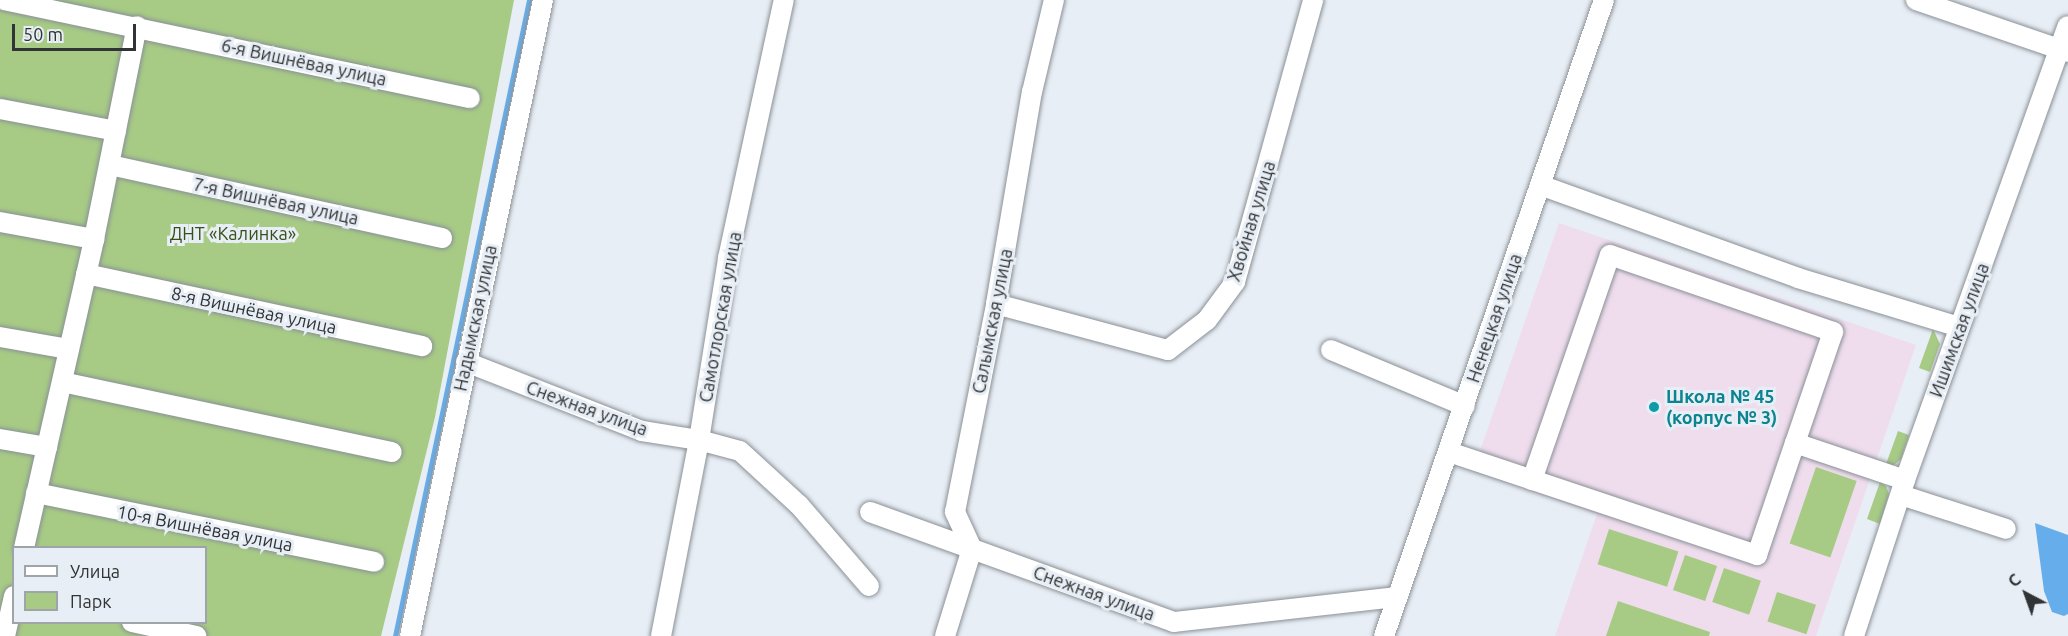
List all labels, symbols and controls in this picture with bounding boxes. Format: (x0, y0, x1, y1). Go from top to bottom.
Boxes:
scale bar (15, 12, 140, 50)
text: 50 m (23, 24, 63, 44)
street label: 6-я Вишнёвая улица (219, 34, 389, 90)
street label: Хвойная улица (1222, 158, 1280, 284)
street label: 7-я Вишнёвая улица (191, 173, 361, 229)
park label: ДНТ «Калинка» (170, 222, 296, 244)
street label: Самотлорская улица (694, 230, 746, 404)
street label: Надымская улица (449, 243, 501, 393)
street label: Салымская улица (967, 247, 1017, 395)
street label: Ненецкая улица (1462, 251, 1526, 385)
street label: Ишимская улица (1925, 260, 1993, 400)
street label: 8-я Вишнёвая улица (169, 282, 339, 338)
street label: Снежная улица (523, 376, 651, 440)
place label: Школа № 45 (корпус № 3) (1666, 386, 1777, 428)
marker: Школа № 45 (корпус № 3) (1647, 400, 1661, 414)
street label: 10-я Вишнёвая улица (115, 500, 295, 556)
legend (12, 546, 207, 624)
text: Улица (70, 561, 120, 581)
street label: Снежная улица (1030, 561, 1158, 625)
north arrow (1996, 564, 2056, 624)
text: С (2004, 570, 2024, 591)
text: Парк (70, 591, 111, 611)

